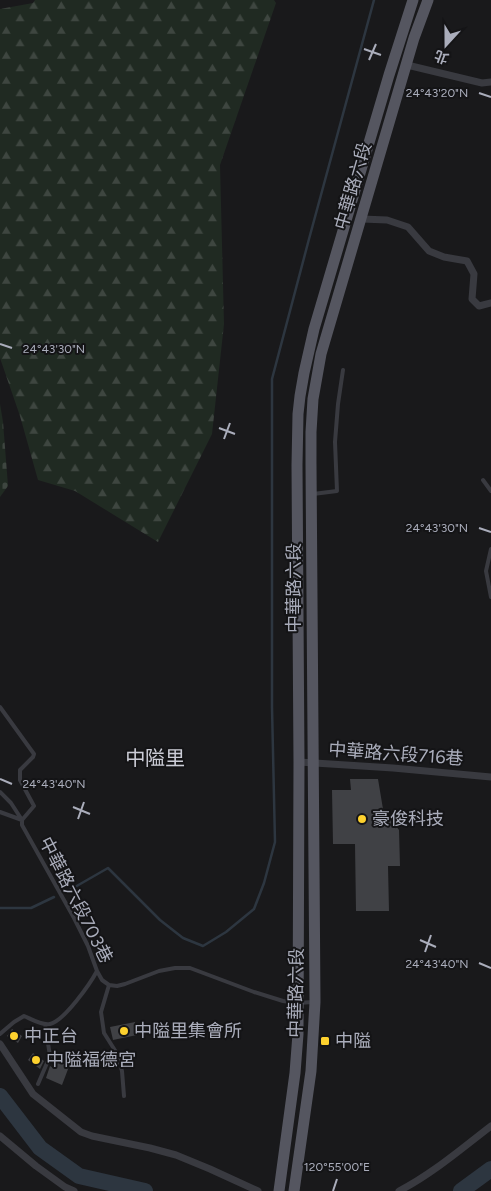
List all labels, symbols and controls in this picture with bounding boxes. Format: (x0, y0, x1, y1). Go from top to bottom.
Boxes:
north arrow (421, 20, 471, 70)
text: 北 (432, 46, 451, 67)
text: 24°43'20"N (406, 86, 468, 100)
street label: 中華路六段 (330, 140, 376, 232)
text: 24°43'30"N (23, 342, 85, 356)
text: 24°43'30"N (406, 521, 468, 535)
street label: 中華路六段 (283, 543, 305, 633)
street label: 中華路六段716巷 (328, 738, 464, 770)
district label: 中隘里 (125, 746, 185, 770)
text: 24°43'40"N (22, 777, 86, 791)
place label: 豪俊科技 (372, 808, 444, 830)
marker: 豪俊科技 (356, 813, 368, 825)
street label: 中華路六段703巷 (35, 833, 117, 967)
street label: 中華路六段 (284, 948, 308, 1038)
text: 24°43'40"N (405, 957, 469, 971)
place label: 中隘里集會所 (134, 1020, 242, 1042)
place label: 中正台 (24, 1025, 78, 1047)
marker: 中隘里集會所 (118, 1025, 130, 1037)
marker: 中正台 (8, 1030, 20, 1042)
place label: 中隘 (335, 1030, 371, 1052)
marker: 中隘 (319, 1035, 331, 1047)
place label: 中隘福德宮 (46, 1049, 136, 1071)
marker: 中隘福德宮 (30, 1054, 42, 1066)
text: 120°55'00"E (304, 1160, 370, 1174)

